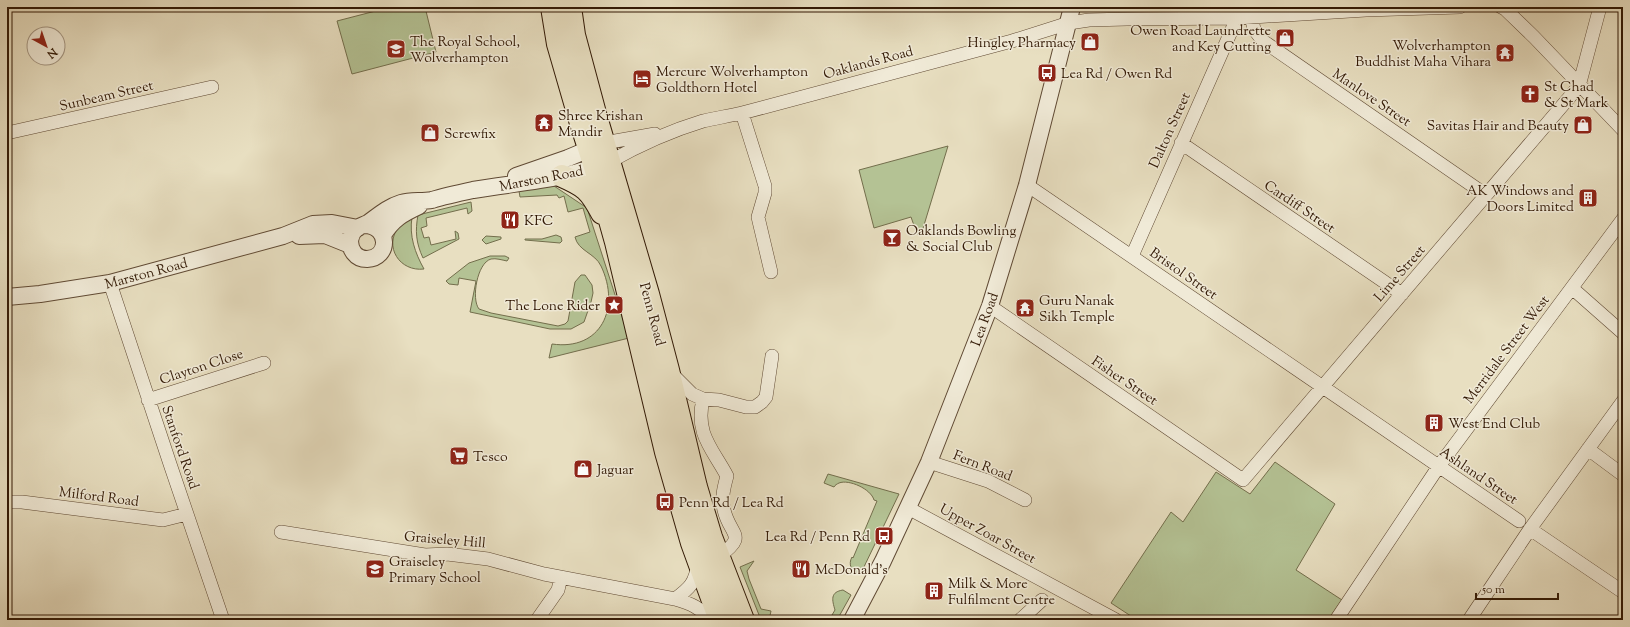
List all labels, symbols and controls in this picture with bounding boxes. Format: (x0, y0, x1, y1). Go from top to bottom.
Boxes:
place label: Owen Road Laundrette and Key Cutting (1130, 22, 1271, 58)
north arrow (26, 26, 66, 66)
shop icon: Owen Road Laundrette and Key Cutting (1274, 27, 1296, 49)
shop icon: Hingley Pharmacy (1079, 31, 1101, 53)
place label: The Royal School, Wolverhampton (410, 33, 520, 69)
place label: Hingley Pharmacy (968, 34, 1076, 54)
place label: Wolverhampton Buddhist Maha Vihara (1355, 37, 1492, 73)
school or university icon: The Royal School, Wolverhampton (385, 38, 407, 60)
street label: Oaklands Road (821, 42, 916, 86)
temple icon: Wolverhampton Buddhist Maha Vihara (1494, 42, 1516, 64)
text: N (43, 43, 61, 62)
bus stop icon: Lea Rd / Owen Rd (1036, 62, 1058, 84)
place label: Mercure Wolverhampton Goldthorn Hotel (656, 63, 808, 99)
place label: Lea Rd / Owen Rd (1061, 65, 1172, 85)
street label: Manlove Street (1327, 65, 1414, 133)
hotel icon: Mercure Wolverhampton Goldthorn Hotel (631, 68, 653, 90)
street label: Sunbeam Street (57, 76, 156, 117)
place label: St Chad & St Mark (1544, 78, 1609, 114)
church icon: St Chad & St Mark (1519, 83, 1541, 105)
street label: Dalton Street (1145, 89, 1197, 172)
place label: Shree Krishan Mandir (558, 107, 643, 143)
temple icon: Shree Krishan Mandir (533, 112, 555, 134)
shop icon: Savitas Hair and Beauty (1572, 114, 1594, 136)
place label: Savitas Hair and Beauty (1427, 117, 1569, 137)
shop icon: Screwfix (419, 122, 441, 144)
place label: Screwfix (444, 125, 496, 145)
street label: Marston Road (498, 162, 585, 198)
street label: Cardiff Street (1259, 176, 1339, 239)
place label: AK Windows and Doors Limited (1466, 182, 1574, 218)
building icon: AK Windows and Doors Limited (1577, 187, 1599, 209)
restaurant icon: KFC (499, 209, 521, 231)
place label: KFC (524, 212, 553, 232)
place label: Oaklands Bowling & Social Club (906, 222, 1016, 258)
bar icon: Oaklands Bowling & Social Club (881, 227, 903, 249)
street label: Lime Street (1370, 241, 1431, 307)
street label: Bristol Street (1145, 244, 1221, 306)
street label: Marston Road (103, 254, 190, 296)
street label: Penn Road (633, 281, 669, 348)
street label: Lea Road (967, 290, 1005, 349)
place label: Guru Nanak Sikh Temple (1039, 292, 1115, 328)
street label: Merridale Street West (1460, 292, 1555, 409)
place icon: The Lone Rider (603, 294, 625, 316)
place label: The Lone Rider (505, 297, 601, 317)
temple icon: Guru Nanak Sikh Temple (1014, 297, 1036, 319)
street label: Clayton Close (157, 345, 246, 391)
street label: Fisher Street (1087, 352, 1161, 411)
street label: Stanford Road (155, 403, 203, 492)
building icon: West End Club (1423, 412, 1445, 434)
place label: West End Club (1448, 415, 1540, 435)
street label: Ashland Street (1435, 443, 1521, 510)
supermarket icon: Tesco (448, 445, 470, 467)
street label: Fern Road (950, 446, 1015, 487)
place label: Tesco (473, 448, 508, 468)
shop icon: Jaguar (572, 458, 594, 480)
place label: Jaguar (596, 461, 634, 481)
street label: Milford Road (58, 483, 140, 513)
bus stop icon: Penn Rd / Lea Rd (654, 491, 676, 513)
place label: Penn Rd / Lea Rd (679, 494, 784, 514)
street label: Upper Zoar Street (935, 500, 1039, 570)
bus stop icon: Lea Rd / Penn Rd (873, 525, 895, 547)
street label: Graiseley Hill (403, 527, 487, 555)
place label: Lea Rd / Penn Rd (765, 528, 870, 548)
place label: Graiseley Primary School (389, 553, 481, 589)
school or university icon: Graiseley Primary School (364, 558, 386, 580)
restaurant icon: McDonald's (790, 558, 812, 580)
place label: McDonald's (815, 561, 888, 581)
place label: Milk & More Fulfilment Centre (948, 575, 1055, 611)
scale bar (1476, 575, 1558, 601)
building icon: Milk & More Fulfilment Centre (923, 580, 945, 602)
text: 50 m (1481, 581, 1505, 599)

